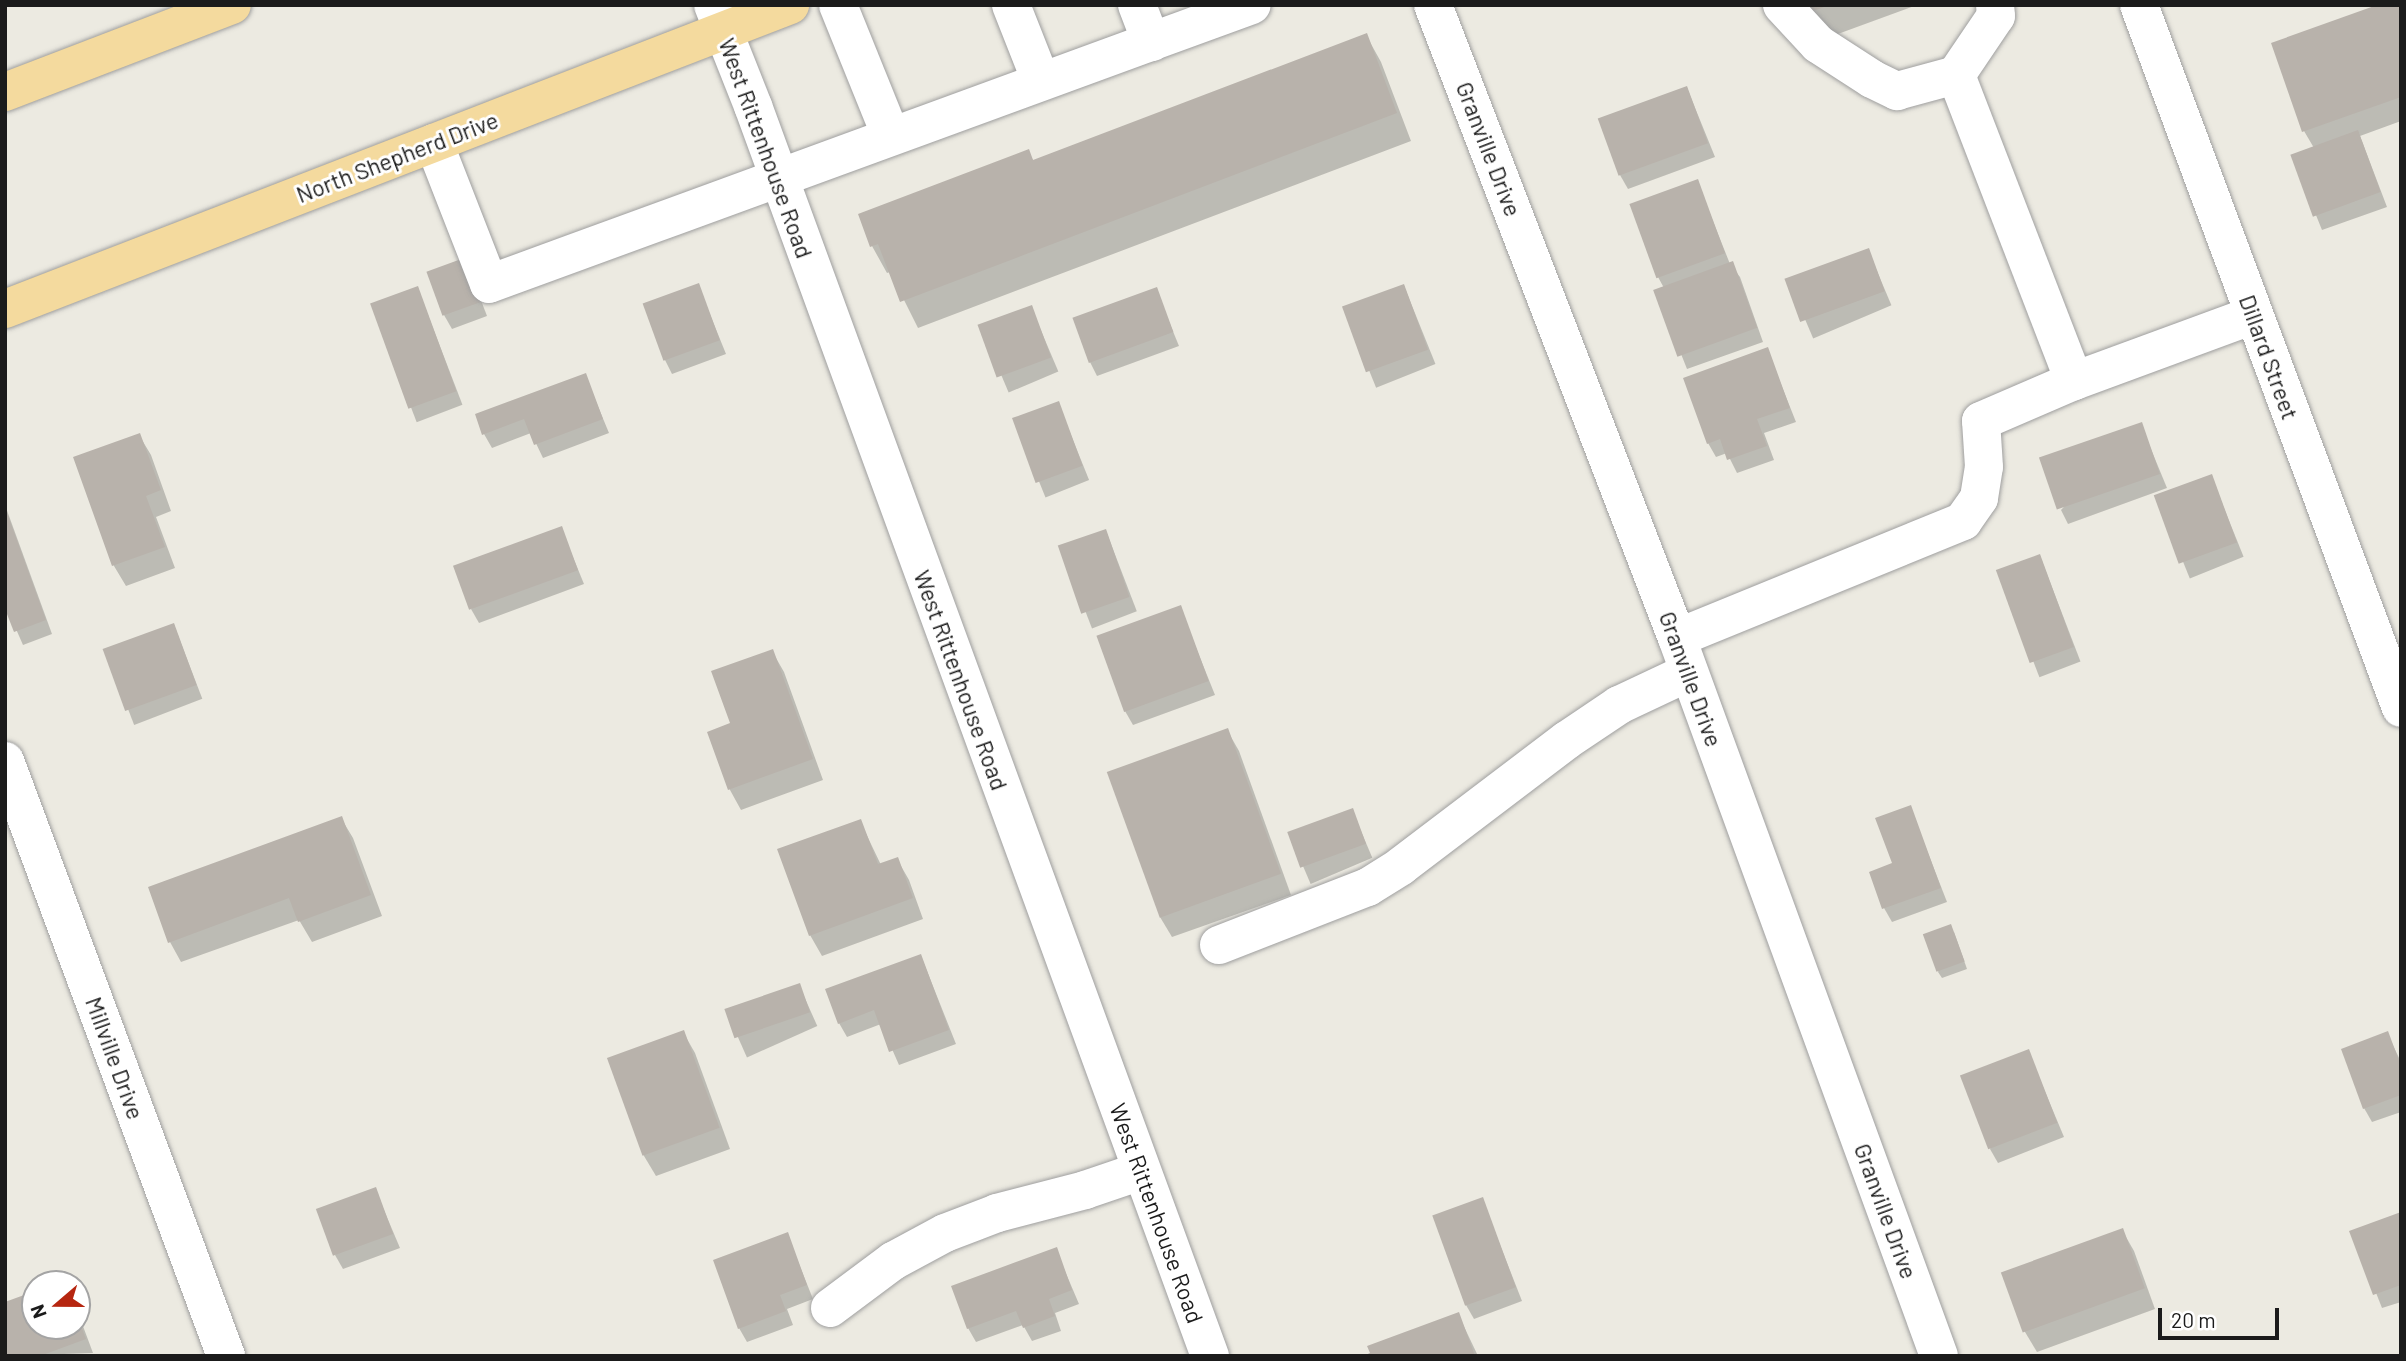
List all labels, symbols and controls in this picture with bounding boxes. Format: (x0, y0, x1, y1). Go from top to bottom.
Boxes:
street label: West Rittenhouse Road (713, 34, 819, 262)
street label: Granville Drive (1451, 78, 1527, 220)
street label: North Shepherd Drive (292, 106, 502, 208)
street label: Dillard Street (2234, 291, 2304, 423)
street label: West Rittenhouse Road (908, 566, 1014, 794)
street label: Granville Drive (1654, 608, 1728, 750)
street label: Millville Drive (80, 993, 150, 1123)
street label: West Rittenhouse Road (1104, 1099, 1210, 1327)
street label: Granville Drive (1849, 1140, 1923, 1282)
north arrow (21, 1270, 91, 1340)
scale bar (2161, 1294, 2282, 1338)
text: N (25, 1302, 51, 1322)
text: 20 m (2171, 1307, 2216, 1332)

